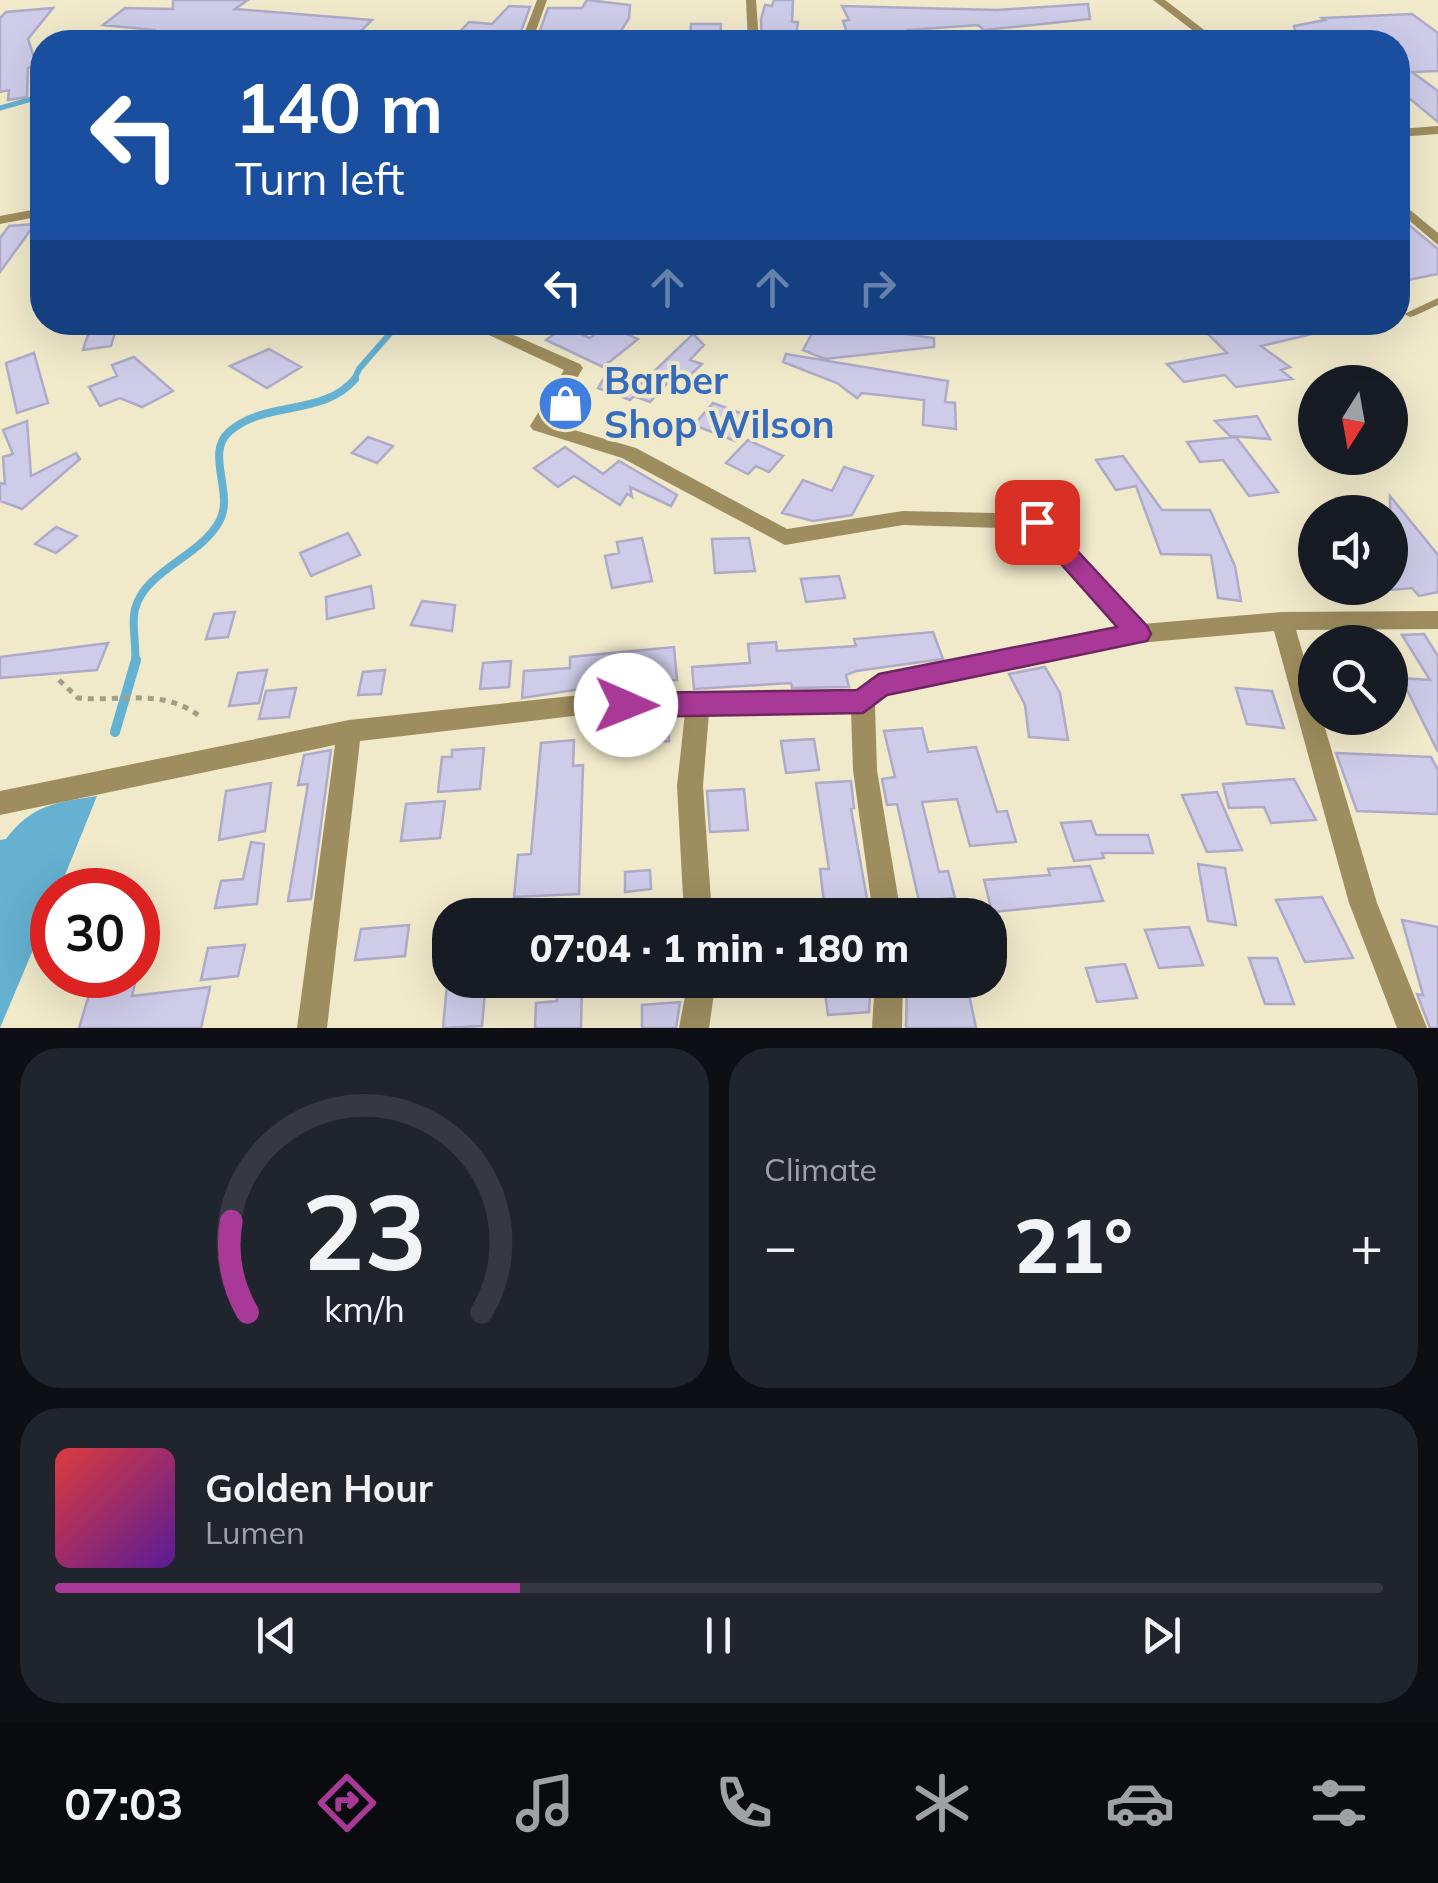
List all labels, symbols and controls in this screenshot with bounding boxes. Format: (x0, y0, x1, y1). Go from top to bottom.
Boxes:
text: 140 m (235, 63, 443, 151)
icon: left (70, 70, 200, 200)
text: Turn left (235, 150, 404, 206)
icon: left (535, 260, 590, 315)
icon: ahead (640, 260, 695, 315)
icon: ahead (745, 260, 800, 315)
icon: right (850, 260, 905, 315)
place label: Barber Shop Wilson (604, 356, 835, 448)
north arrow (1298, 365, 1408, 475)
map controls (1298, 365, 1408, 735)
shop icon: Barber Shop Wilson (535, 373, 595, 433)
pin (995, 480, 1080, 565)
icon: arrive (1010, 495, 1065, 550)
button: sound (1298, 495, 1408, 605)
button: search (1298, 625, 1408, 735)
position arrow (574, 653, 678, 757)
speed limit sign: 30 (30, 868, 160, 998)
text: 07:04 · 1 min · 180 m (530, 924, 909, 972)
text: Climate (764, 1149, 877, 1189)
text: 23 (302, 1165, 427, 1296)
text: 21° (1014, 1198, 1133, 1292)
text: − (764, 1211, 797, 1280)
text: + (1350, 1211, 1383, 1280)
text: km/h (324, 1286, 405, 1331)
text: Golden Hour (205, 1464, 433, 1512)
text: Lumen (205, 1512, 305, 1552)
icon: previous (249, 1608, 304, 1663)
icon: pause (691, 1608, 746, 1663)
icon: next (1134, 1608, 1189, 1663)
icon: directions (312, 1768, 382, 1838)
icon: music (510, 1768, 580, 1838)
icon: phone (709, 1768, 779, 1838)
icon: climate (907, 1768, 977, 1838)
icon: car (1105, 1768, 1175, 1838)
icon: filters (1304, 1768, 1374, 1838)
text: 07:03 (64, 1775, 183, 1831)

